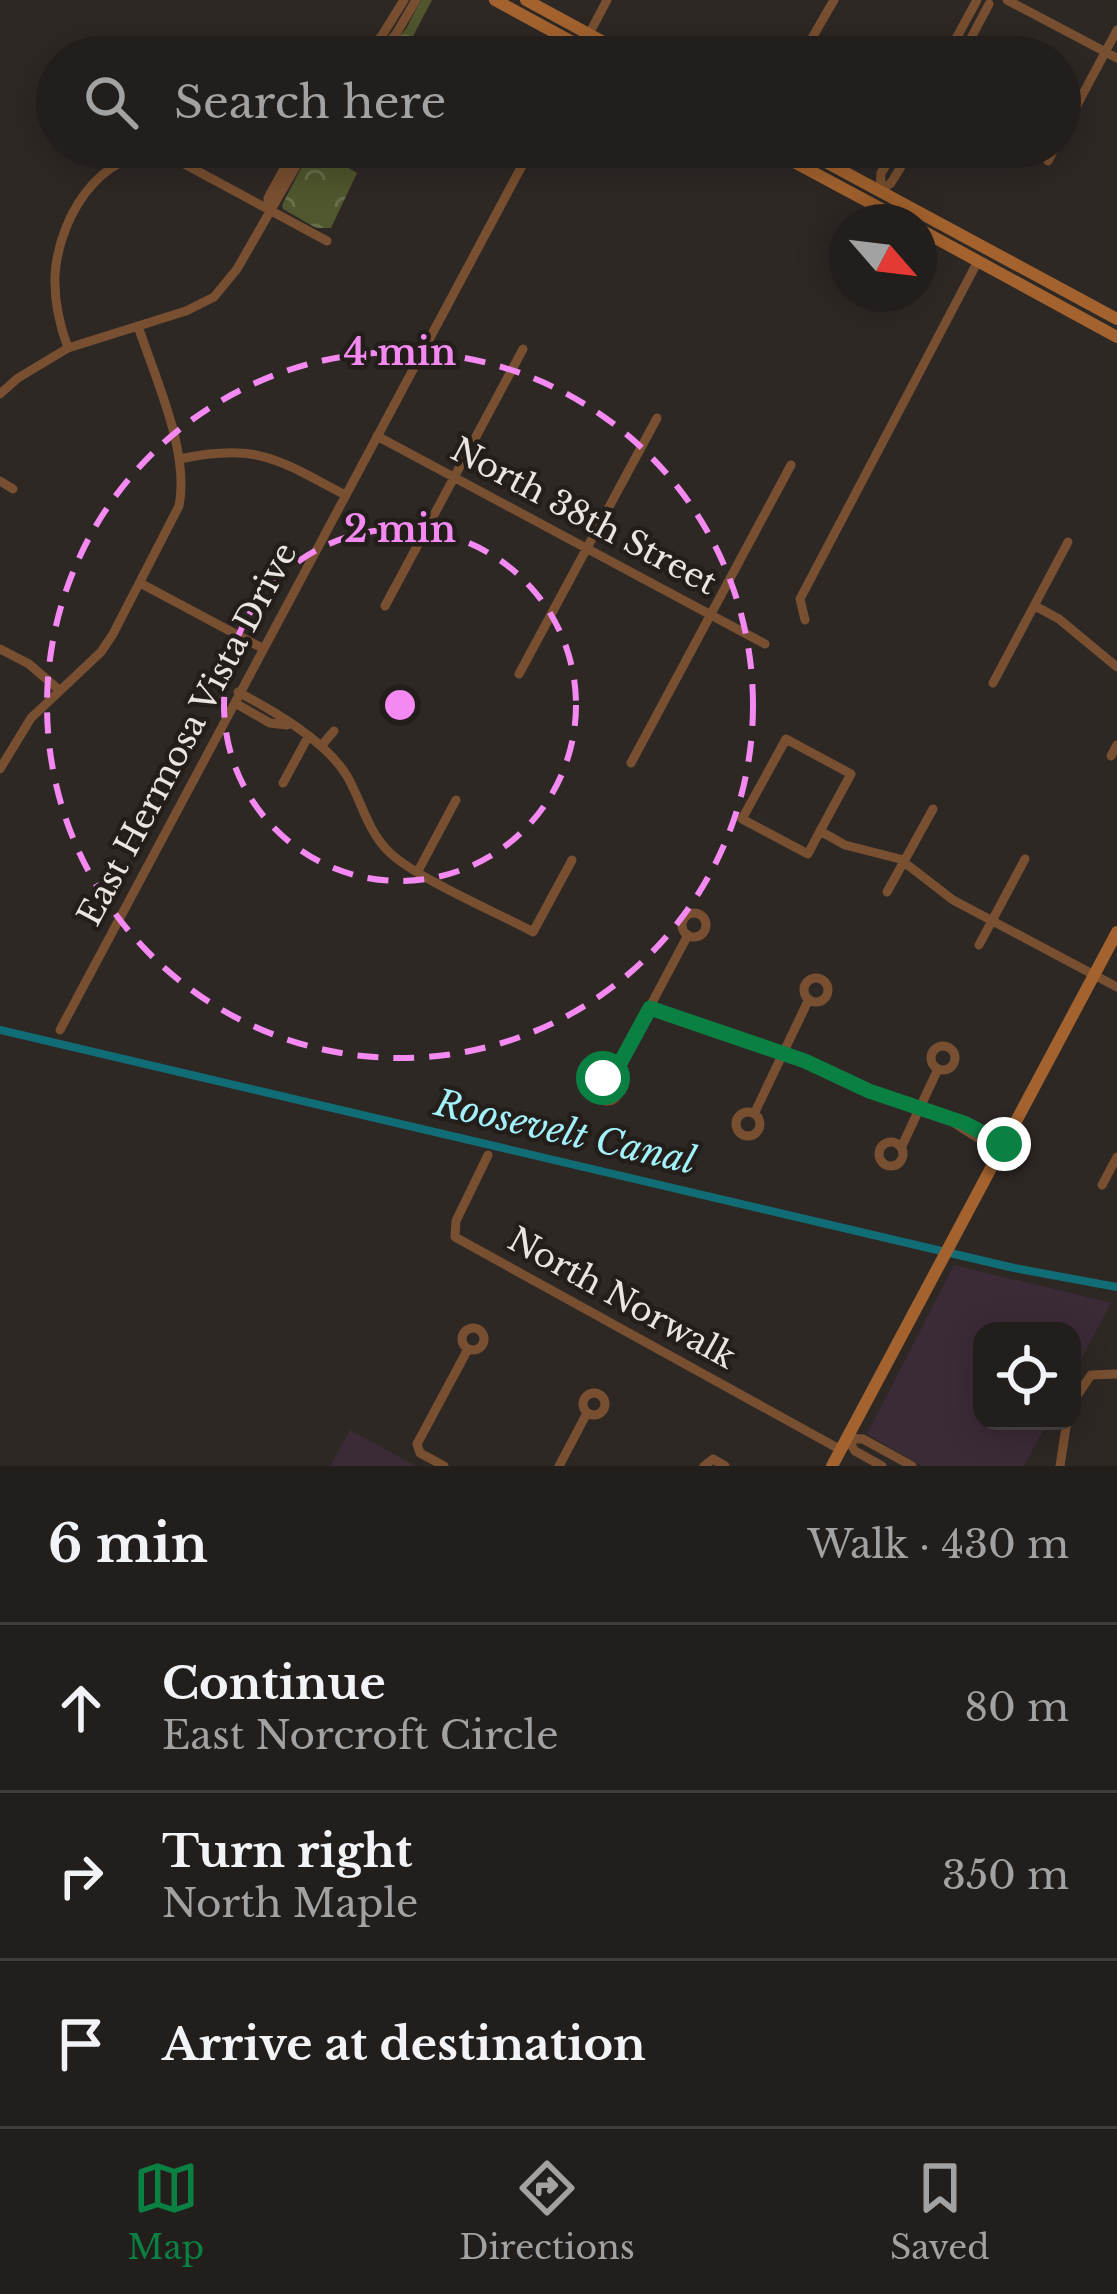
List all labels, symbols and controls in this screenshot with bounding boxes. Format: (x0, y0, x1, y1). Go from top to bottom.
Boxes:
search box (36, 36, 1081, 168)
icon: search (78, 69, 144, 135)
text: Search here (174, 74, 446, 130)
north arrow (829, 204, 937, 312)
text: 4 min (344, 330, 456, 375)
street label: North 38th Street (444, 429, 724, 604)
text: 2 min (344, 507, 456, 552)
street label: East Hermosa Vista Drive (69, 536, 305, 932)
centre of rings (379, 684, 421, 726)
route start (576, 1051, 630, 1105)
water label: Roosevelt Canal (429, 1080, 701, 1184)
route end (977, 1117, 1031, 1171)
street label: North Norwalk (501, 1219, 744, 1378)
map controls (973, 1322, 1081, 1430)
button: locate (973, 1322, 1081, 1430)
text: 6 min (48, 1513, 208, 1576)
text: Walk · 430 m (808, 1520, 1069, 1569)
text: Continue (162, 1655, 386, 1711)
icon: ahead (48, 1675, 114, 1741)
text: 80 m (964, 1683, 1069, 1732)
text: East Norcroft Circle (162, 1711, 558, 1760)
text: Turn right (162, 1823, 412, 1879)
icon: right (48, 1843, 114, 1909)
text: 350 m (942, 1851, 1069, 1900)
text: North Maple (162, 1879, 418, 1928)
icon: arrive (48, 2011, 114, 2077)
text: Arrive at destination (162, 2016, 646, 2072)
tab: Map (128, 2155, 204, 2268)
tab: Directions (459, 2155, 635, 2268)
tab: Saved (890, 2155, 989, 2268)

